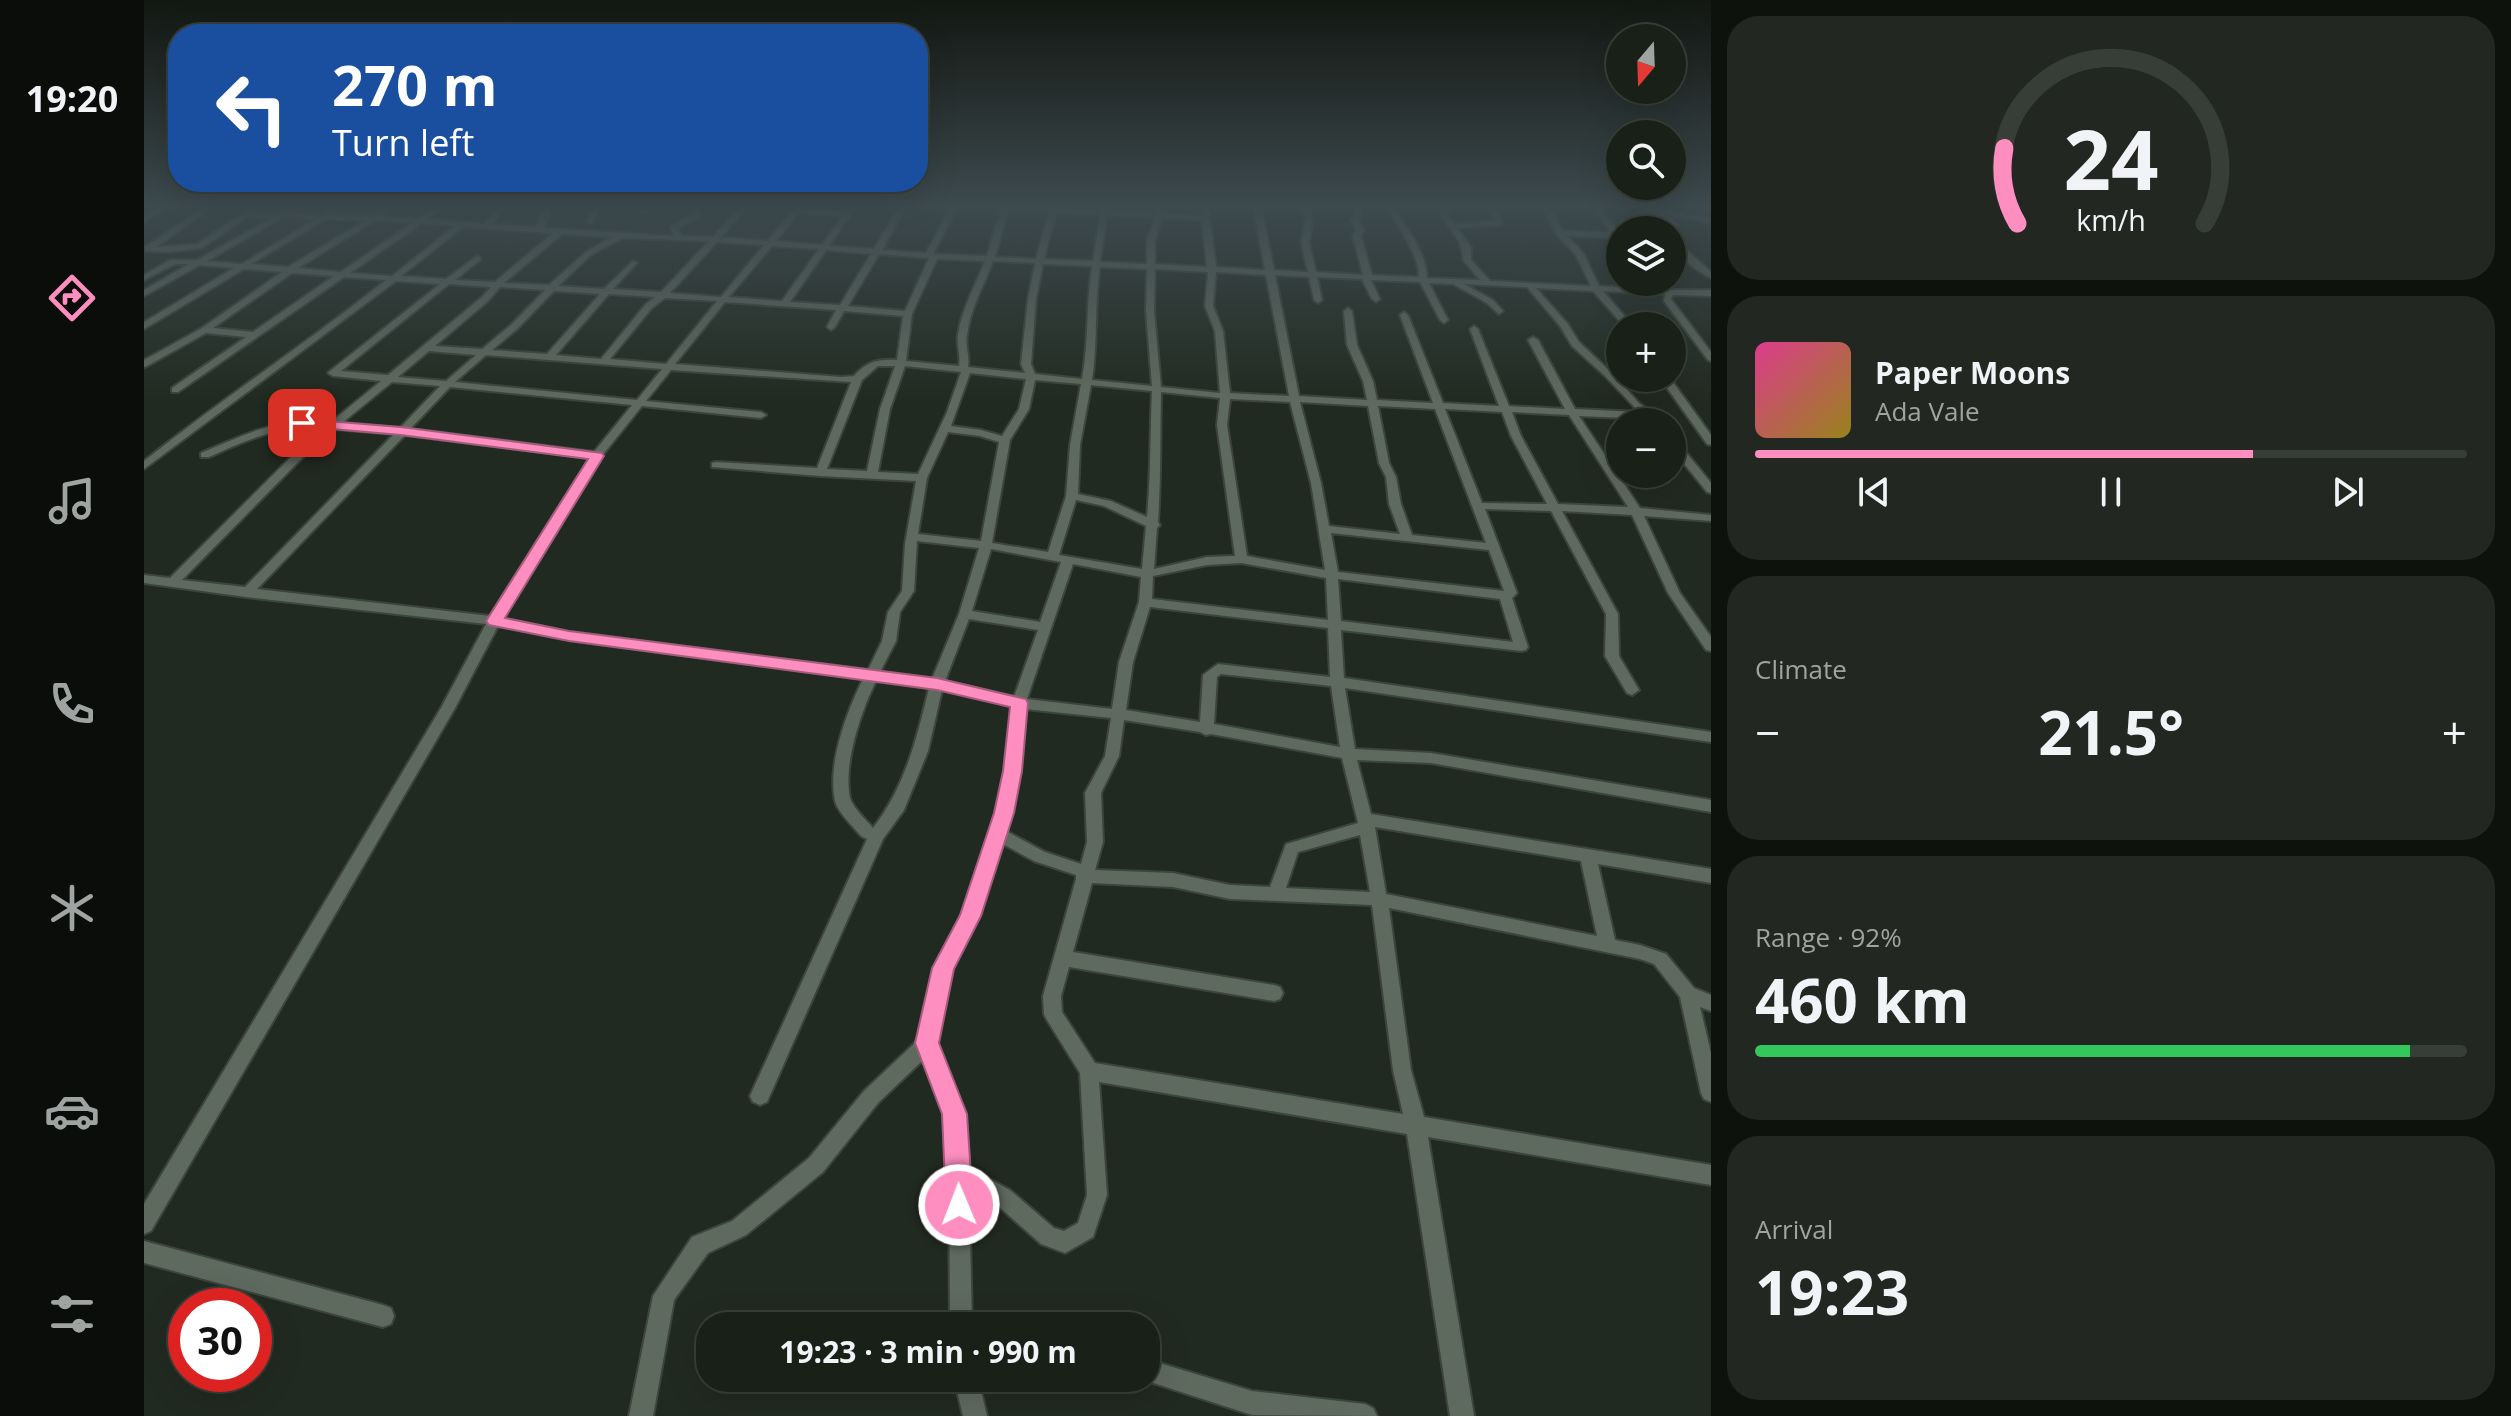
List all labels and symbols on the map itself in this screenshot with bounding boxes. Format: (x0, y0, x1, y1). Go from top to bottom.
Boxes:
north arrow (1606, 24, 1686, 104)
pin (268, 389, 336, 457)
position arrow (917, 1163, 1001, 1247)
speed limit sign: 30 (168, 1288, 272, 1392)

